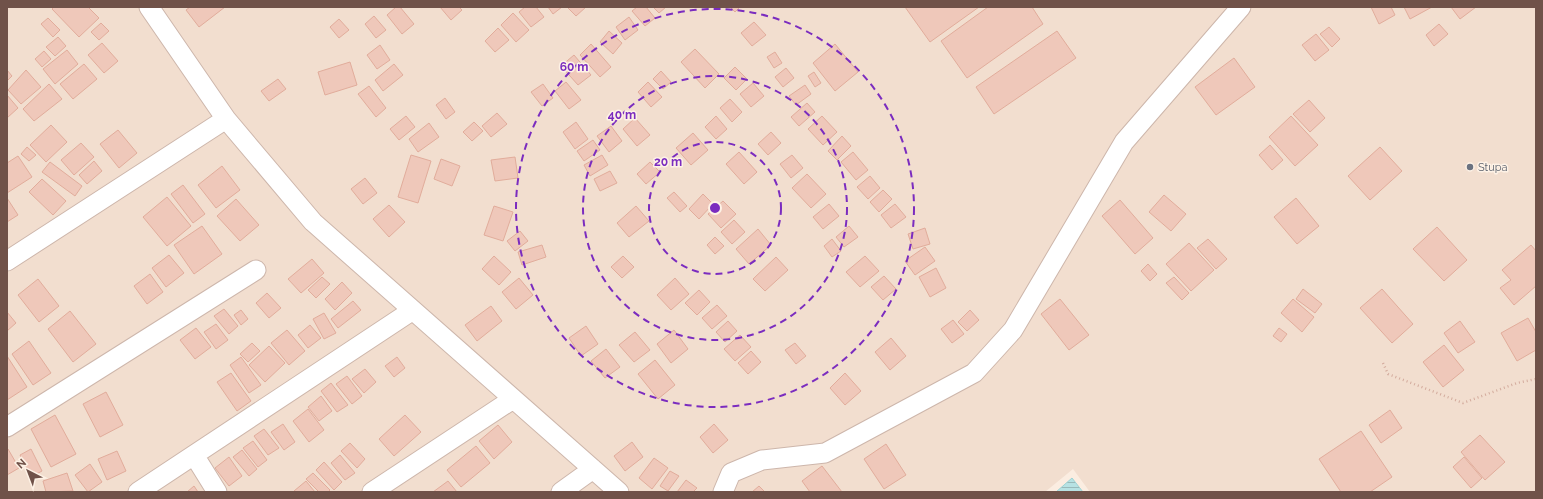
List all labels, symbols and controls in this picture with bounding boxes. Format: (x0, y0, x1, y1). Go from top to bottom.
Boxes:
text: 60 m (560, 60, 588, 74)
text: 40 m (608, 108, 636, 122)
text: 20 m (654, 155, 682, 169)
place label: Stupa (1478, 161, 1508, 174)
marker: Stupa (1465, 162, 1475, 172)
centre of rings (708, 201, 722, 215)
north arrow (8, 451, 48, 491)
text: N (14, 456, 29, 472)

